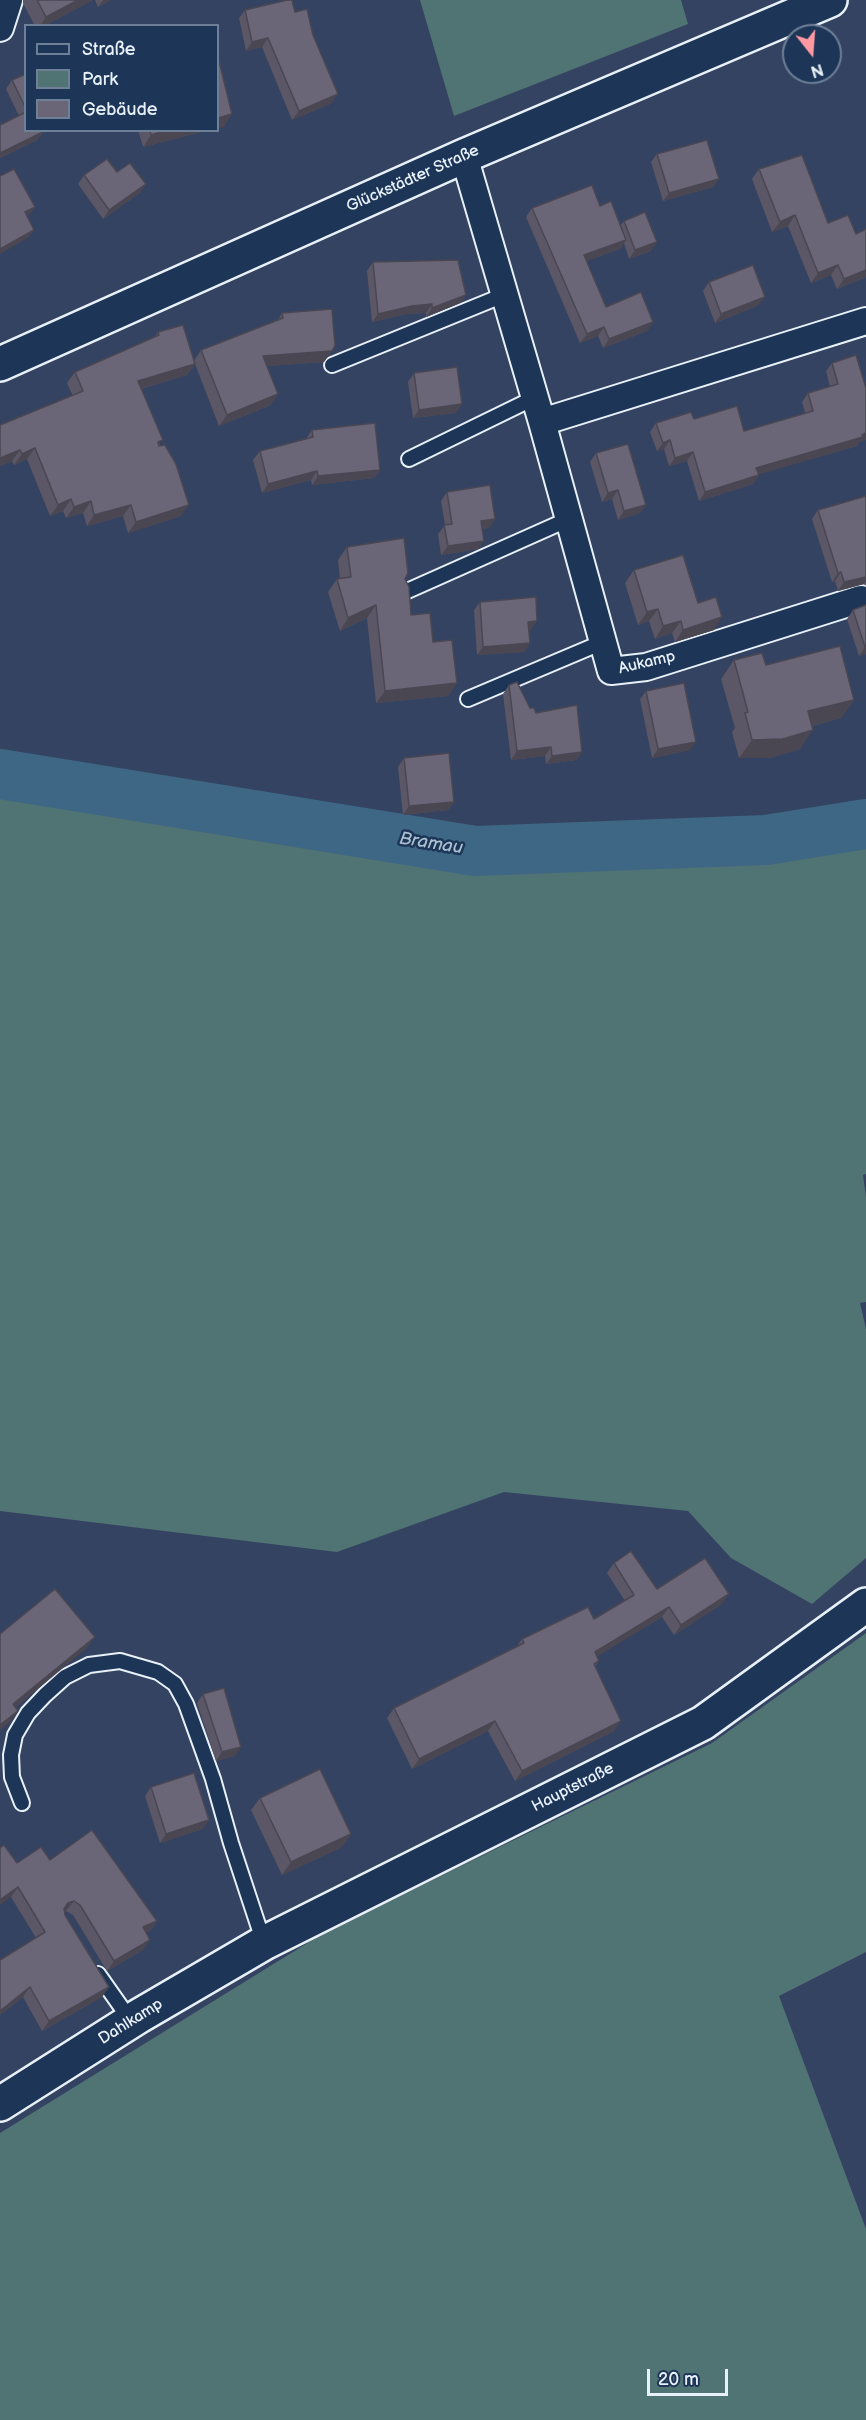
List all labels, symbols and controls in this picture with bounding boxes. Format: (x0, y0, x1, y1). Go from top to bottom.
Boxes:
legend (24, 24, 219, 132)
north arrow (782, 24, 842, 84)
text: Straße (82, 39, 135, 60)
text: N (808, 59, 825, 81)
text: Park (82, 69, 118, 90)
text: Gebäude (82, 99, 158, 120)
street label: Glückstädter Straße (344, 141, 482, 217)
street label: Aukamp (617, 647, 677, 679)
water label: Bramau (398, 828, 464, 860)
street label: Hauptstraße (529, 1759, 617, 1817)
street label: Dahlkamp (95, 1995, 167, 2049)
scale bar (650, 2357, 731, 2395)
text: 20 m (658, 2369, 699, 2390)

